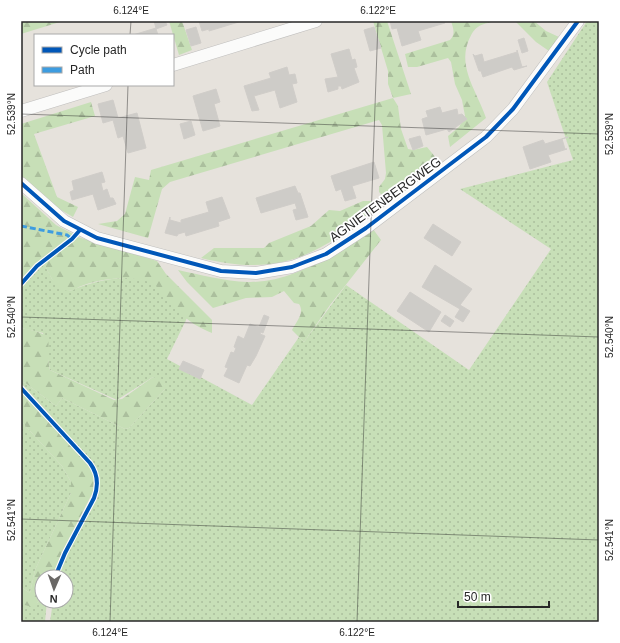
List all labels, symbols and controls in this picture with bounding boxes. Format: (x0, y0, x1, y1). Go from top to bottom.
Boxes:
text: 6.124°E (113, 5, 149, 16)
text: 6.122°E (360, 5, 396, 16)
legend (34, 34, 174, 86)
text: Cycle path (70, 43, 127, 57)
text: Path (70, 63, 95, 77)
text: 52.539°N (6, 93, 17, 135)
text: 52.539°N (604, 113, 615, 155)
street label: AGNIETENBERGWEG (327, 154, 444, 245)
text: 52.540°N (6, 296, 17, 338)
text: 52.540°N (604, 316, 615, 358)
text: 52.541°N (6, 499, 17, 541)
text: 52.541°N (604, 519, 615, 561)
north arrow (34, 569, 74, 609)
scale bar (458, 583, 549, 609)
text: 50 m (464, 590, 491, 604)
text: N (49, 593, 58, 605)
text: 6.124°E (92, 627, 128, 638)
text: 6.122°E (339, 627, 375, 638)

